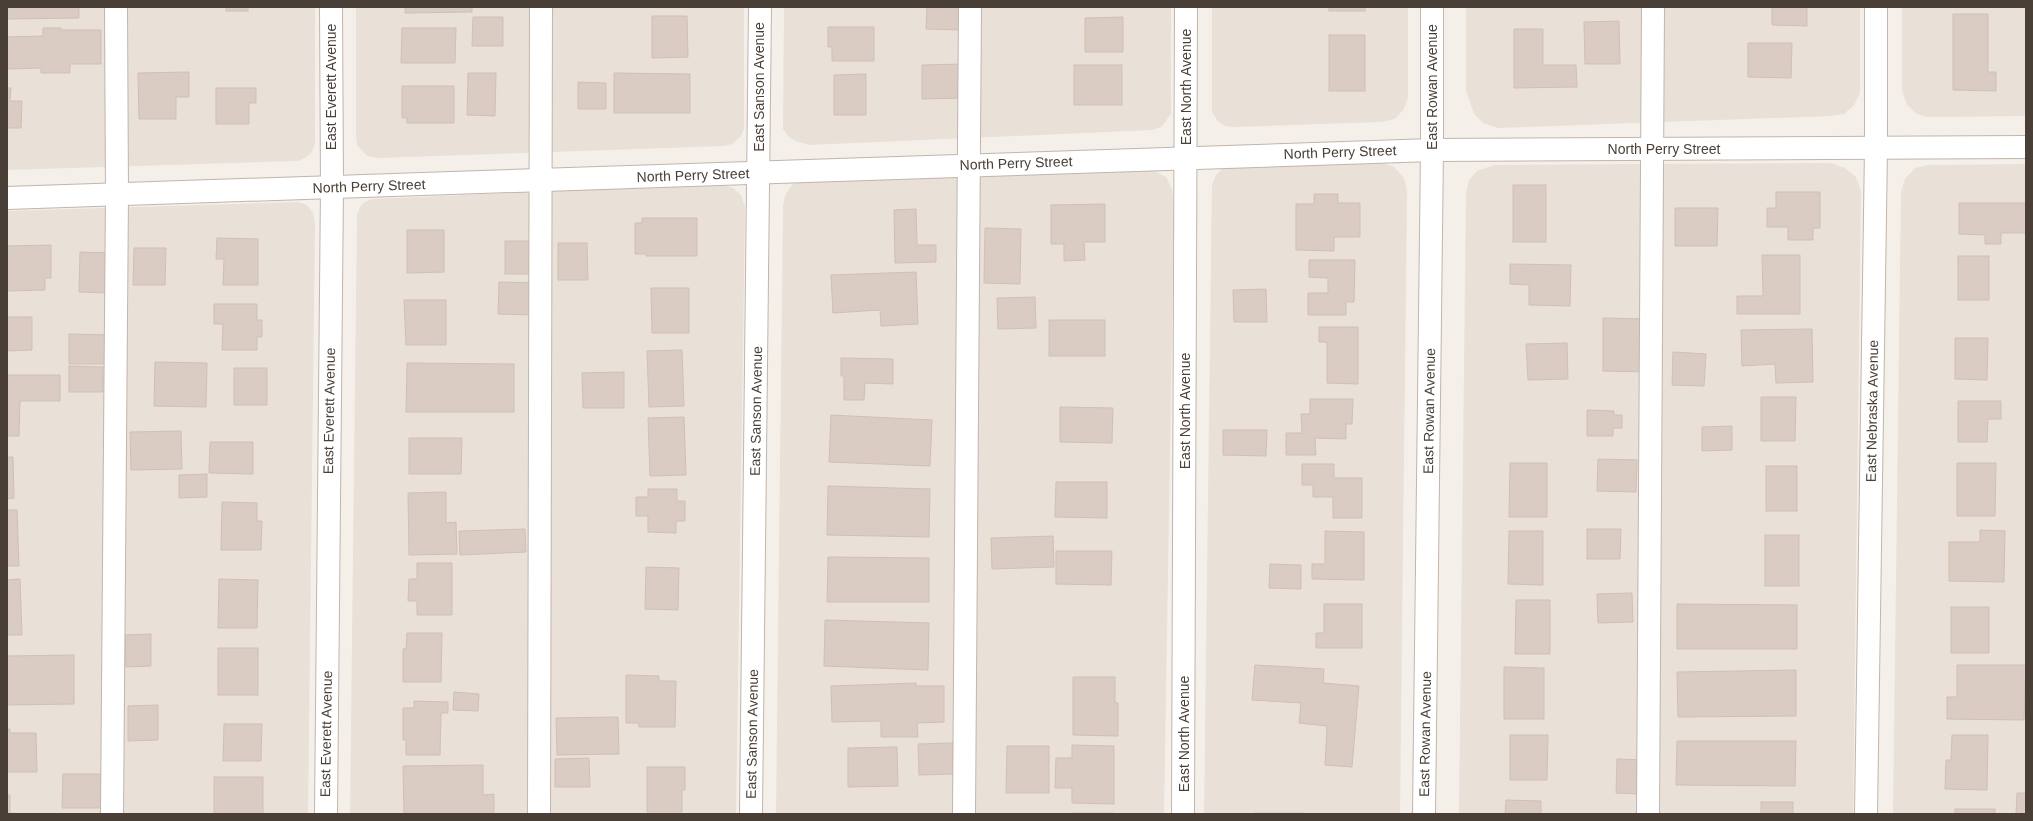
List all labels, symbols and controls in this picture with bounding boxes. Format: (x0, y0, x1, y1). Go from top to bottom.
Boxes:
street label: East Sanson Avenue (751, 22, 767, 152)
street label: East Everett Avenue (323, 23, 339, 150)
street label: East Rowan Avenue (1424, 24, 1440, 150)
street label: East North Avenue (1178, 29, 1194, 145)
street label: North Perry Street (1608, 141, 1721, 157)
street label: North Perry Street (1283, 142, 1397, 162)
street label: North Perry Street (959, 153, 1073, 173)
street label: North Perry Street (636, 165, 750, 185)
street label: North Perry Street (312, 176, 426, 196)
street label: East Nebraska Avenue (1863, 340, 1881, 482)
street label: East Sanson Avenue (747, 346, 765, 476)
street label: East Everett Avenue (320, 347, 338, 474)
street label: East Rowan Avenue (1420, 348, 1438, 474)
street label: East North Avenue (1177, 353, 1193, 469)
street label: East Sanson Avenue (743, 669, 761, 799)
street label: East Everett Avenue (317, 670, 335, 797)
street label: East Rowan Avenue (1416, 671, 1434, 797)
street label: East North Avenue (1176, 676, 1192, 792)

